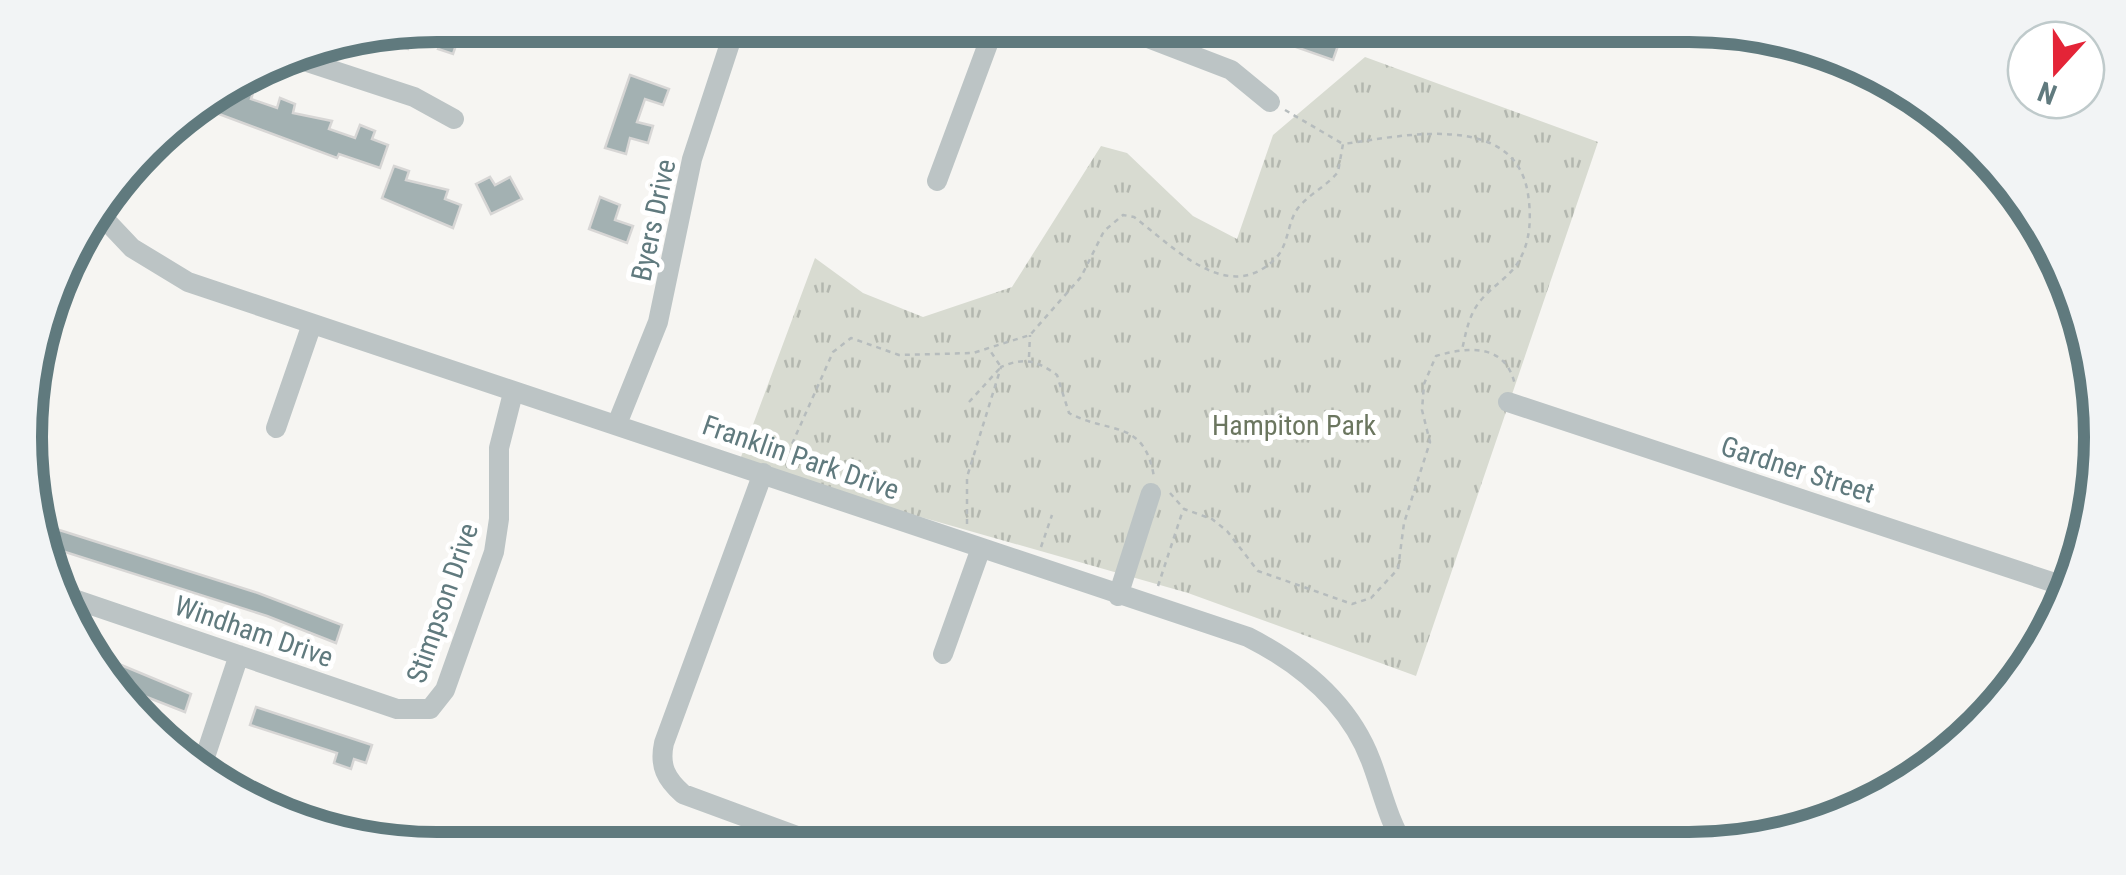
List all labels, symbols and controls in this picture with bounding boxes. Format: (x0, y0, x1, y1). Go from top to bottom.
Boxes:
north arrow (2006, 20, 2106, 120)
text: N (2033, 74, 2061, 111)
street label: Byers Drive (625, 156, 682, 284)
street label: Franklin Park Drive (698, 408, 903, 507)
park label: Hampiton Park (1212, 409, 1376, 442)
street label: Gardner Street (1717, 429, 1879, 510)
street label: Stimpson Drive (400, 519, 485, 687)
street label: Windham Drive (170, 589, 337, 674)

